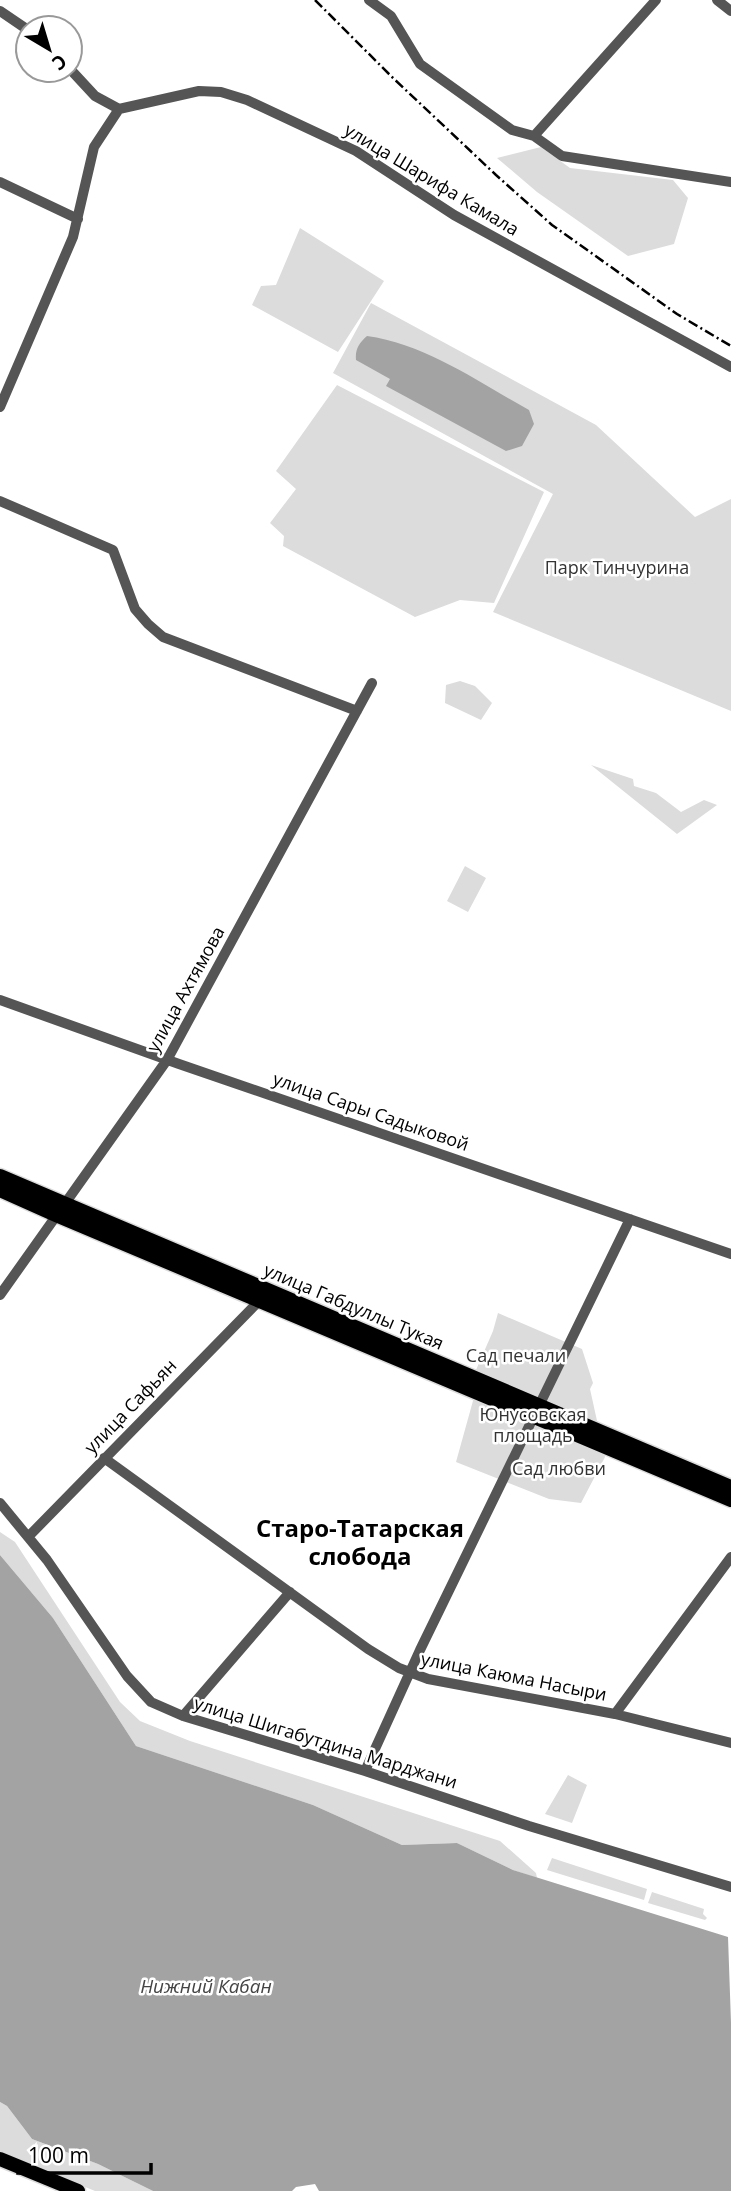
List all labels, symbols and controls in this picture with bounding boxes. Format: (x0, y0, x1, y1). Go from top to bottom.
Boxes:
north arrow (14, 14, 84, 84)
text: С (47, 48, 72, 76)
street label: улица Шарифа Камала (340, 117, 524, 241)
park label: Парк Тинчурина (545, 555, 689, 579)
street label: улица Ахтямова (140, 922, 230, 1056)
street label: улица Сары Садыковой (270, 1066, 472, 1156)
street label: улица Габдуллы Тукая (260, 1257, 448, 1355)
park label: Сад печали (466, 1343, 566, 1367)
street label: улица Сафьян (79, 1353, 181, 1459)
park label: Юнусовская площадь (480, 1402, 586, 1447)
park label: Сад любви (512, 1456, 606, 1480)
district label: Старо-Татарская слобода (256, 1511, 464, 1572)
street label: улица Каюма Насыри (419, 1646, 609, 1706)
street label: улица Шигабутдина Марджани (191, 1690, 461, 1794)
water label: Нижний Кабан (140, 1973, 272, 1999)
scale bar (18, 2132, 150, 2176)
text: 100 m (28, 2141, 89, 2169)

